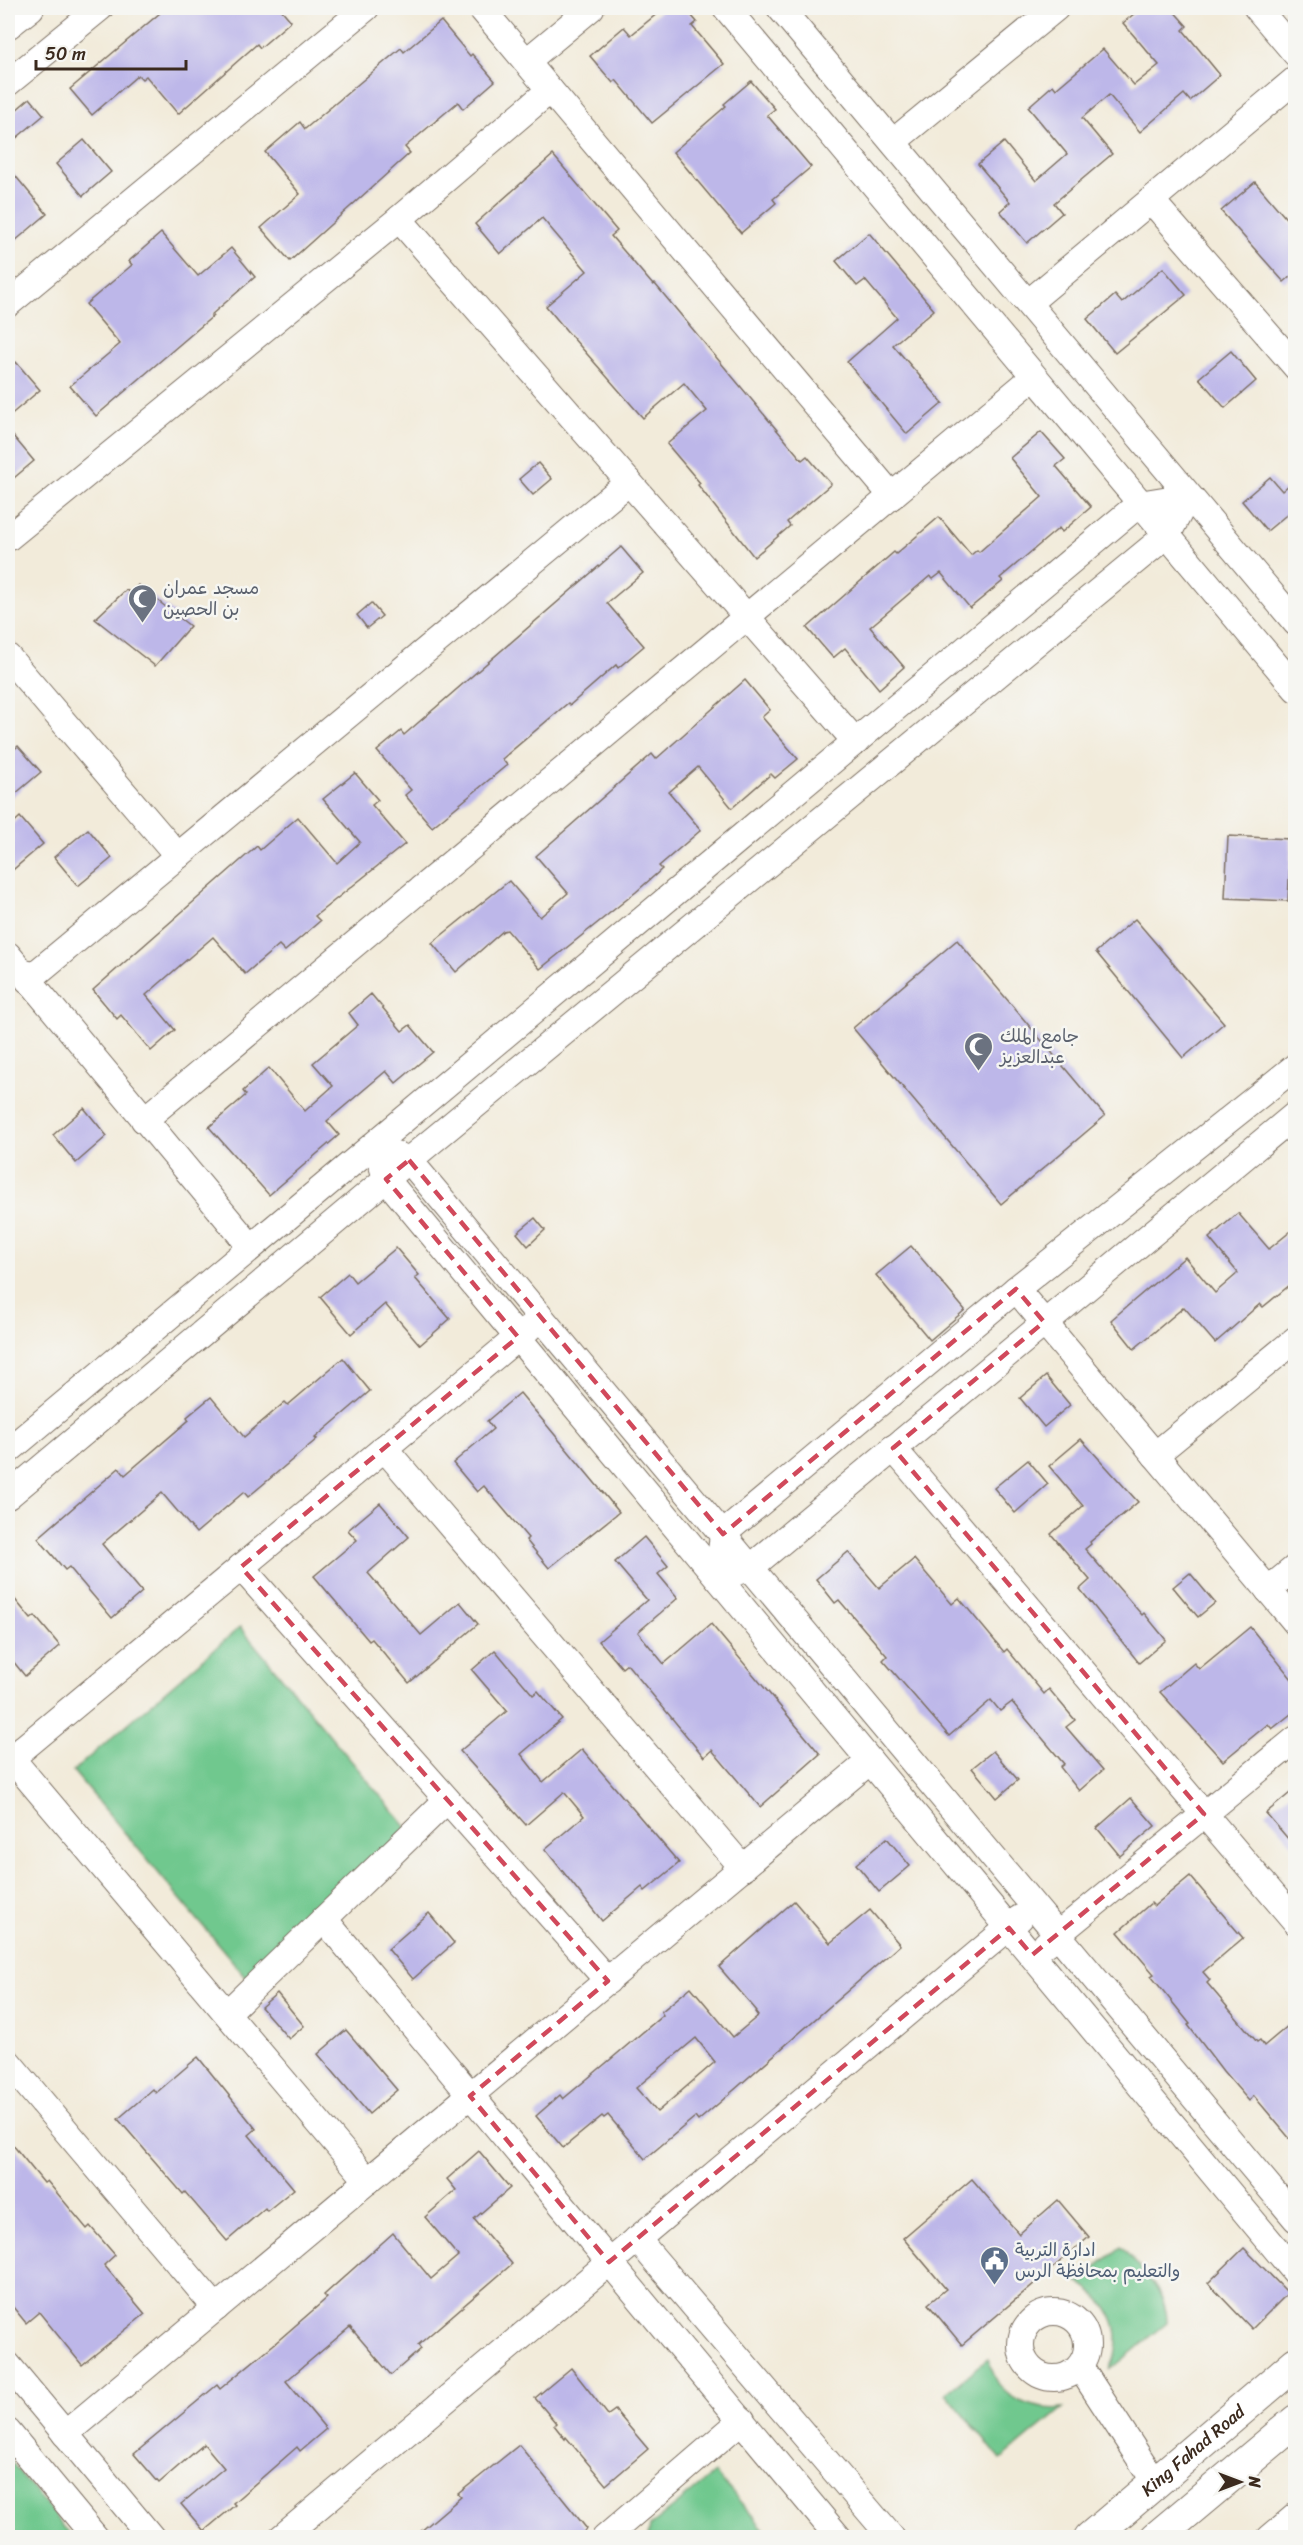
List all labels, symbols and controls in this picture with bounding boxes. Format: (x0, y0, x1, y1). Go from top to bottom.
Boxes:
scale bar (36, 33, 186, 71)
text: 50 m (45, 38, 86, 70)
place label: مسجد عمران بن الحصين (163, 572, 259, 625)
mosque icon: مسجد عمران بن الحصين (126, 582, 158, 624)
place label: جامع الملك عبدالعزيز (998, 1020, 1079, 1073)
mosque icon: جامع الملك عبدالعزيز (963, 1030, 995, 1072)
place label: ادارة التربية والتعليم بمحافظة الرس (1015, 2234, 1180, 2287)
public building icon: ادارة التربية والتعليم بمحافظة الرس (978, 2244, 1010, 2286)
street label: King Fahad Road (1133, 2396, 1254, 2505)
north arrow (1210, 2452, 1270, 2512)
text: N (1240, 2475, 1269, 2488)

